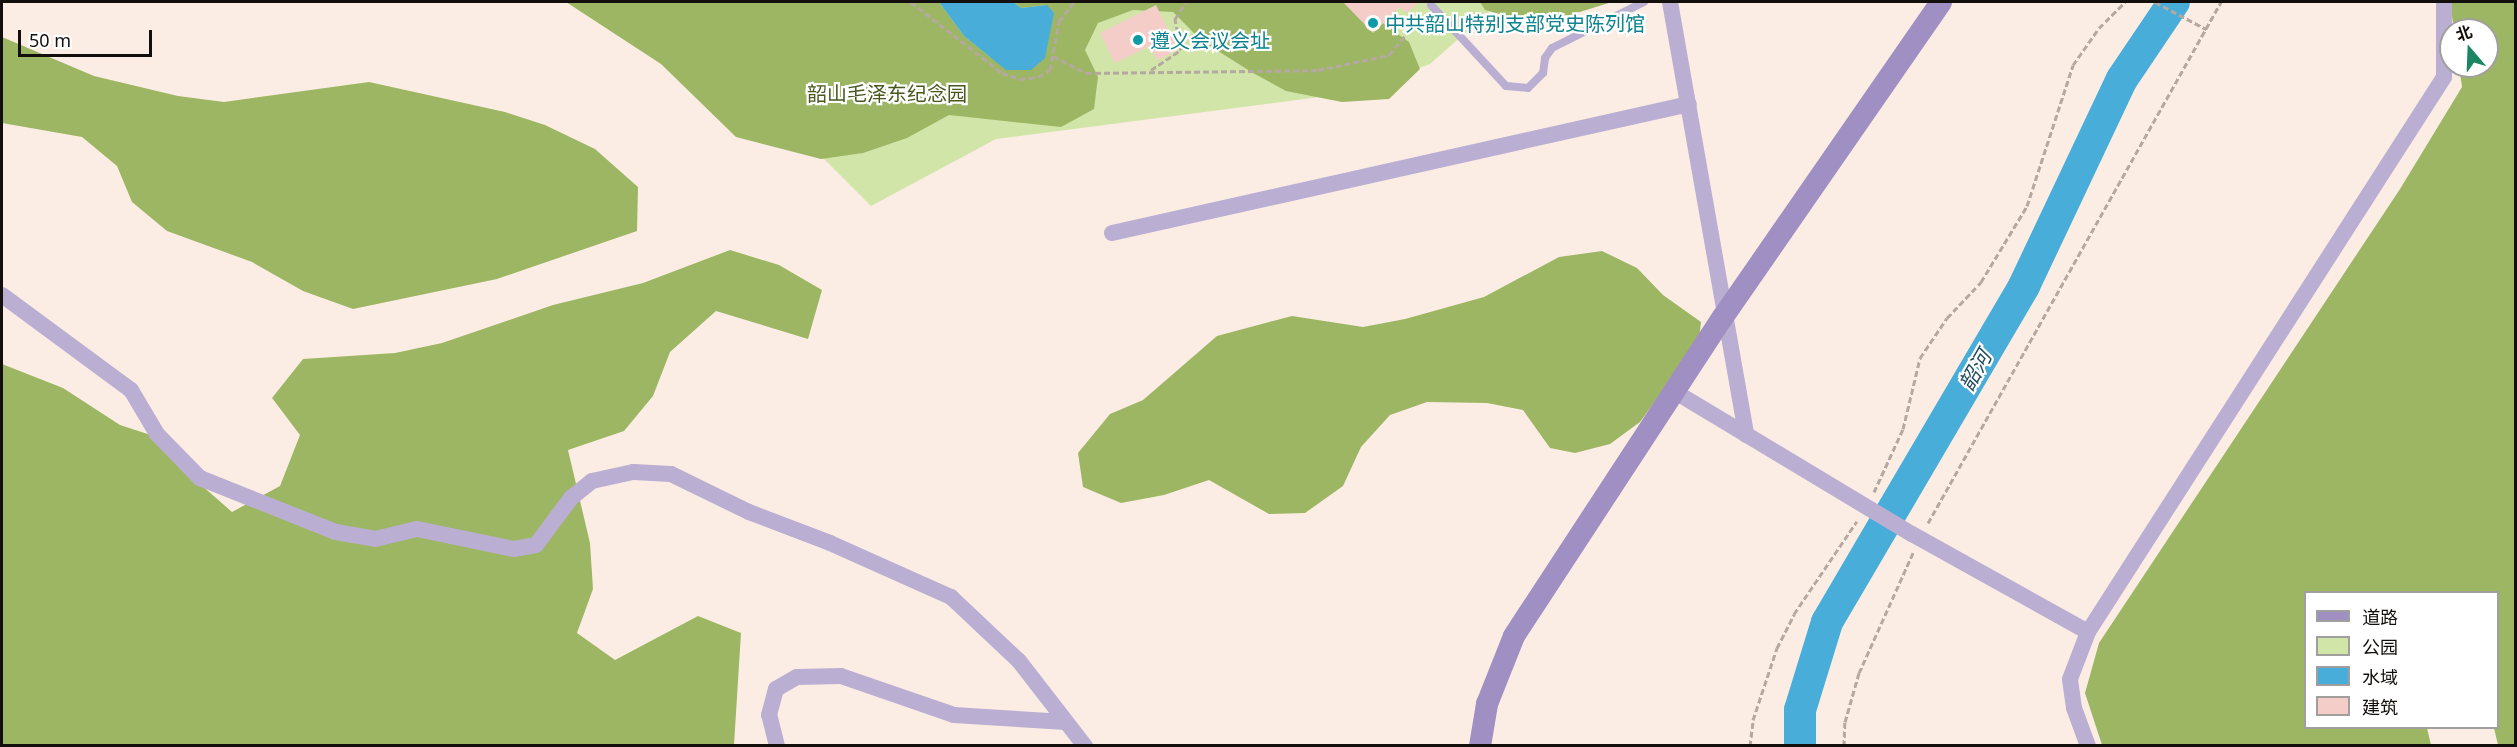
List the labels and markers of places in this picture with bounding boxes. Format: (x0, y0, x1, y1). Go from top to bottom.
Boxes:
place label: 中共韶山特别支部党史陈列馆 (1385, 11, 1645, 35)
marker: 中共韶山特别支部党史陈列馆 (1366, 16, 1380, 30)
place label: 遵义会议会址 (1150, 28, 1270, 52)
marker: 遵义会议会址 (1131, 33, 1145, 47)

